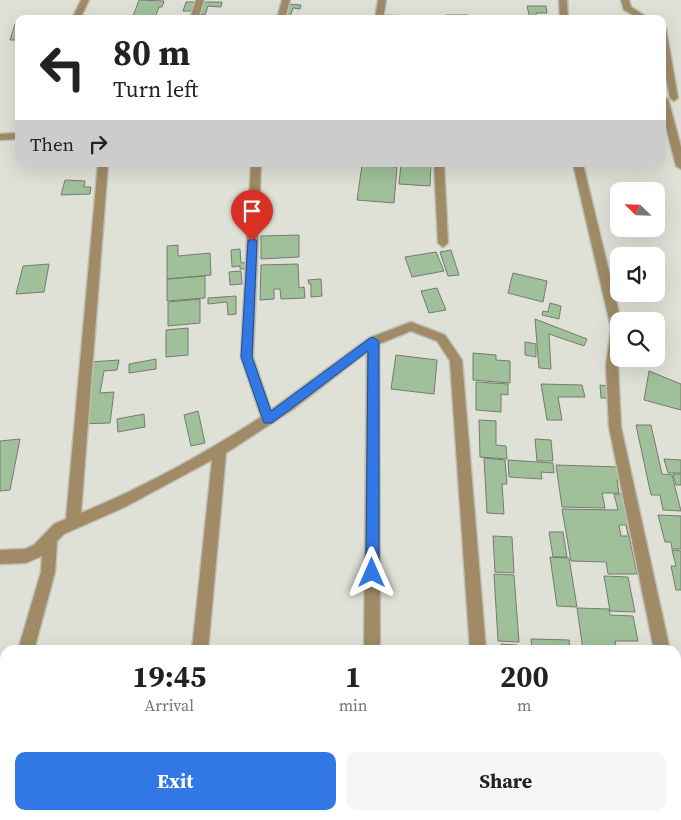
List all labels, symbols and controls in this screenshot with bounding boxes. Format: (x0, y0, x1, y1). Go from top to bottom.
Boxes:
text: 80 m (113, 29, 190, 77)
icon: left (30, 35, 95, 100)
text: Turn left (113, 74, 198, 104)
icon: right (84, 130, 112, 158)
text: Then (30, 131, 74, 157)
north arrow (610, 182, 665, 238)
map controls (610, 182, 665, 367)
pin (231, 190, 273, 241)
icon: arrive (238, 197, 266, 225)
button: sound (610, 247, 665, 302)
button: search (610, 312, 665, 367)
position arrow (345, 546, 397, 598)
text: 19:45 (132, 656, 206, 697)
text: 1 (345, 656, 361, 697)
text: 200 (500, 656, 549, 697)
text: Arrival (145, 694, 194, 716)
text: min (339, 694, 368, 716)
text: m (517, 694, 531, 716)
button: Exit (15, 752, 336, 810)
button: Share (346, 752, 666, 810)

